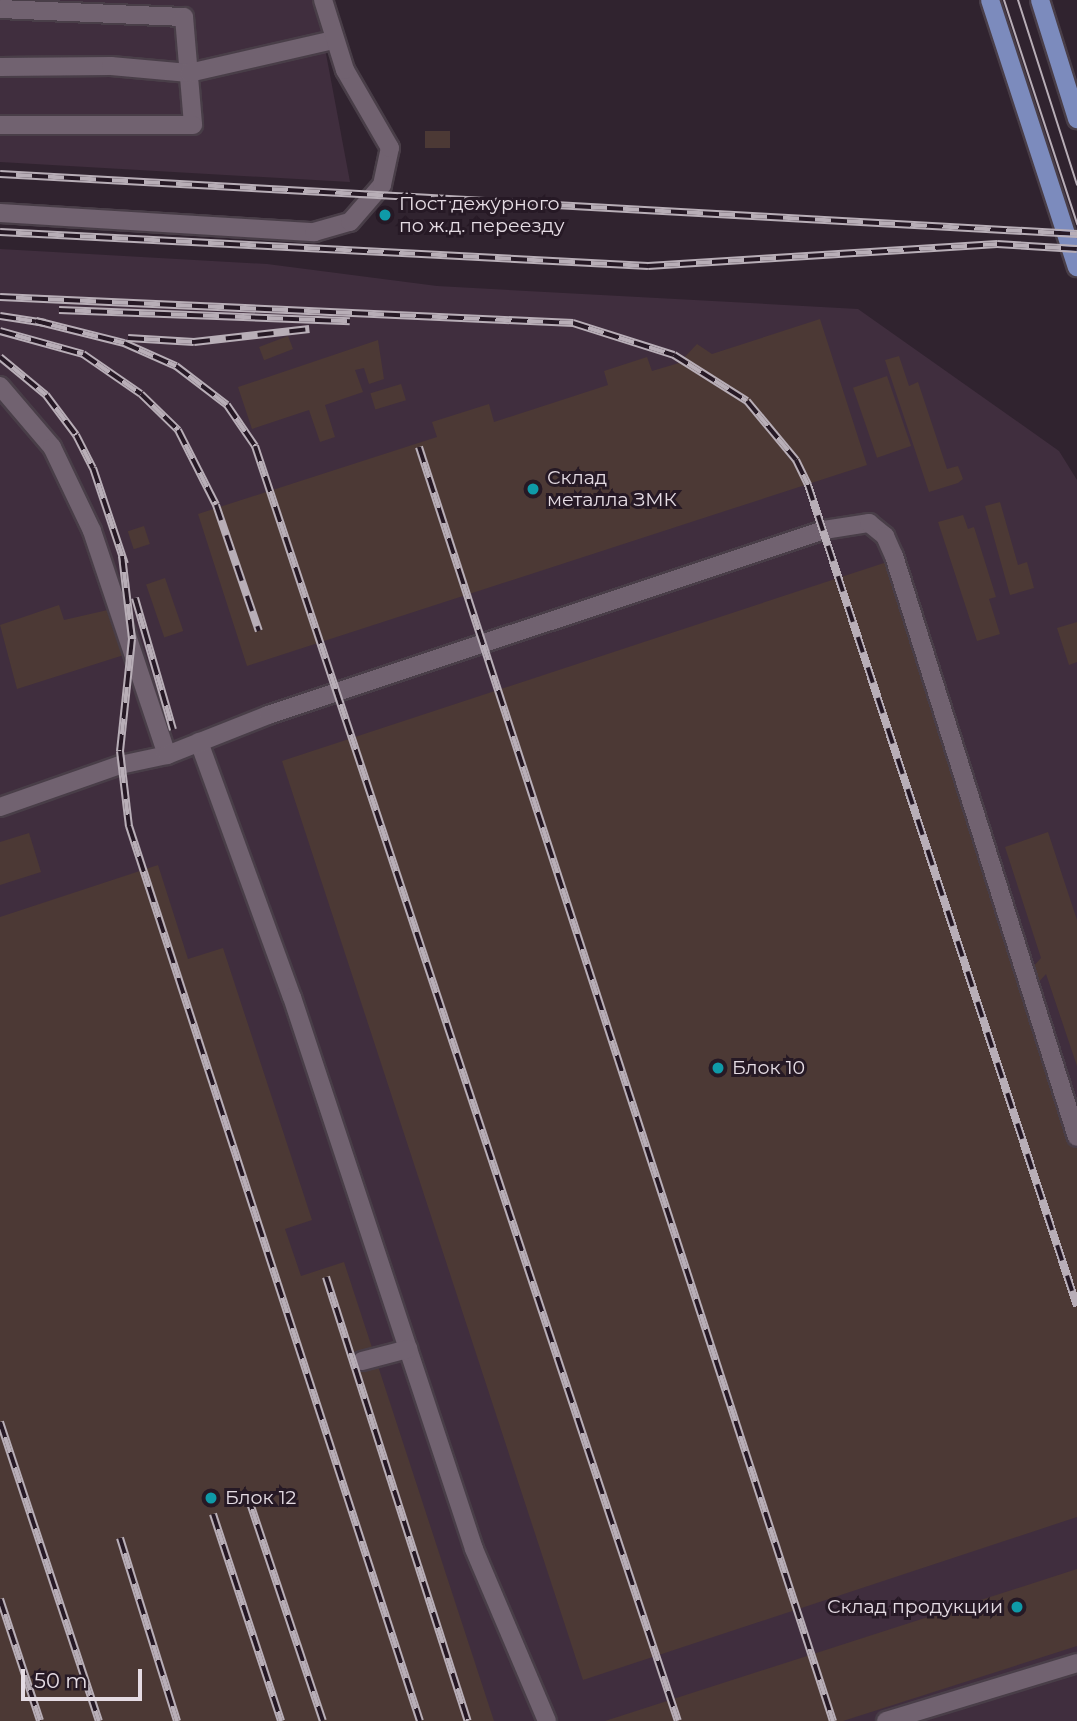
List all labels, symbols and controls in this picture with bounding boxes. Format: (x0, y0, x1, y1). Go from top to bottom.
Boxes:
place label: Пост дежурного по ж.д. переезду (399, 193, 565, 237)
marker: Пост дежурного по ж.д. переезду (377, 207, 393, 223)
place label: Склад металла ЗМК (547, 467, 677, 511)
marker: Склад металла ЗМК (525, 481, 541, 497)
place label: Блок 10 (732, 1057, 805, 1079)
marker: Блок 10 (710, 1060, 726, 1076)
place label: Блок 12 (225, 1487, 296, 1509)
marker: Блок 12 (203, 1490, 219, 1506)
place label: Склад продукции (827, 1596, 1003, 1618)
marker: Склад продукции (1009, 1599, 1025, 1615)
scale bar (24, 1654, 145, 1698)
text: 50 m (34, 1668, 88, 1693)

